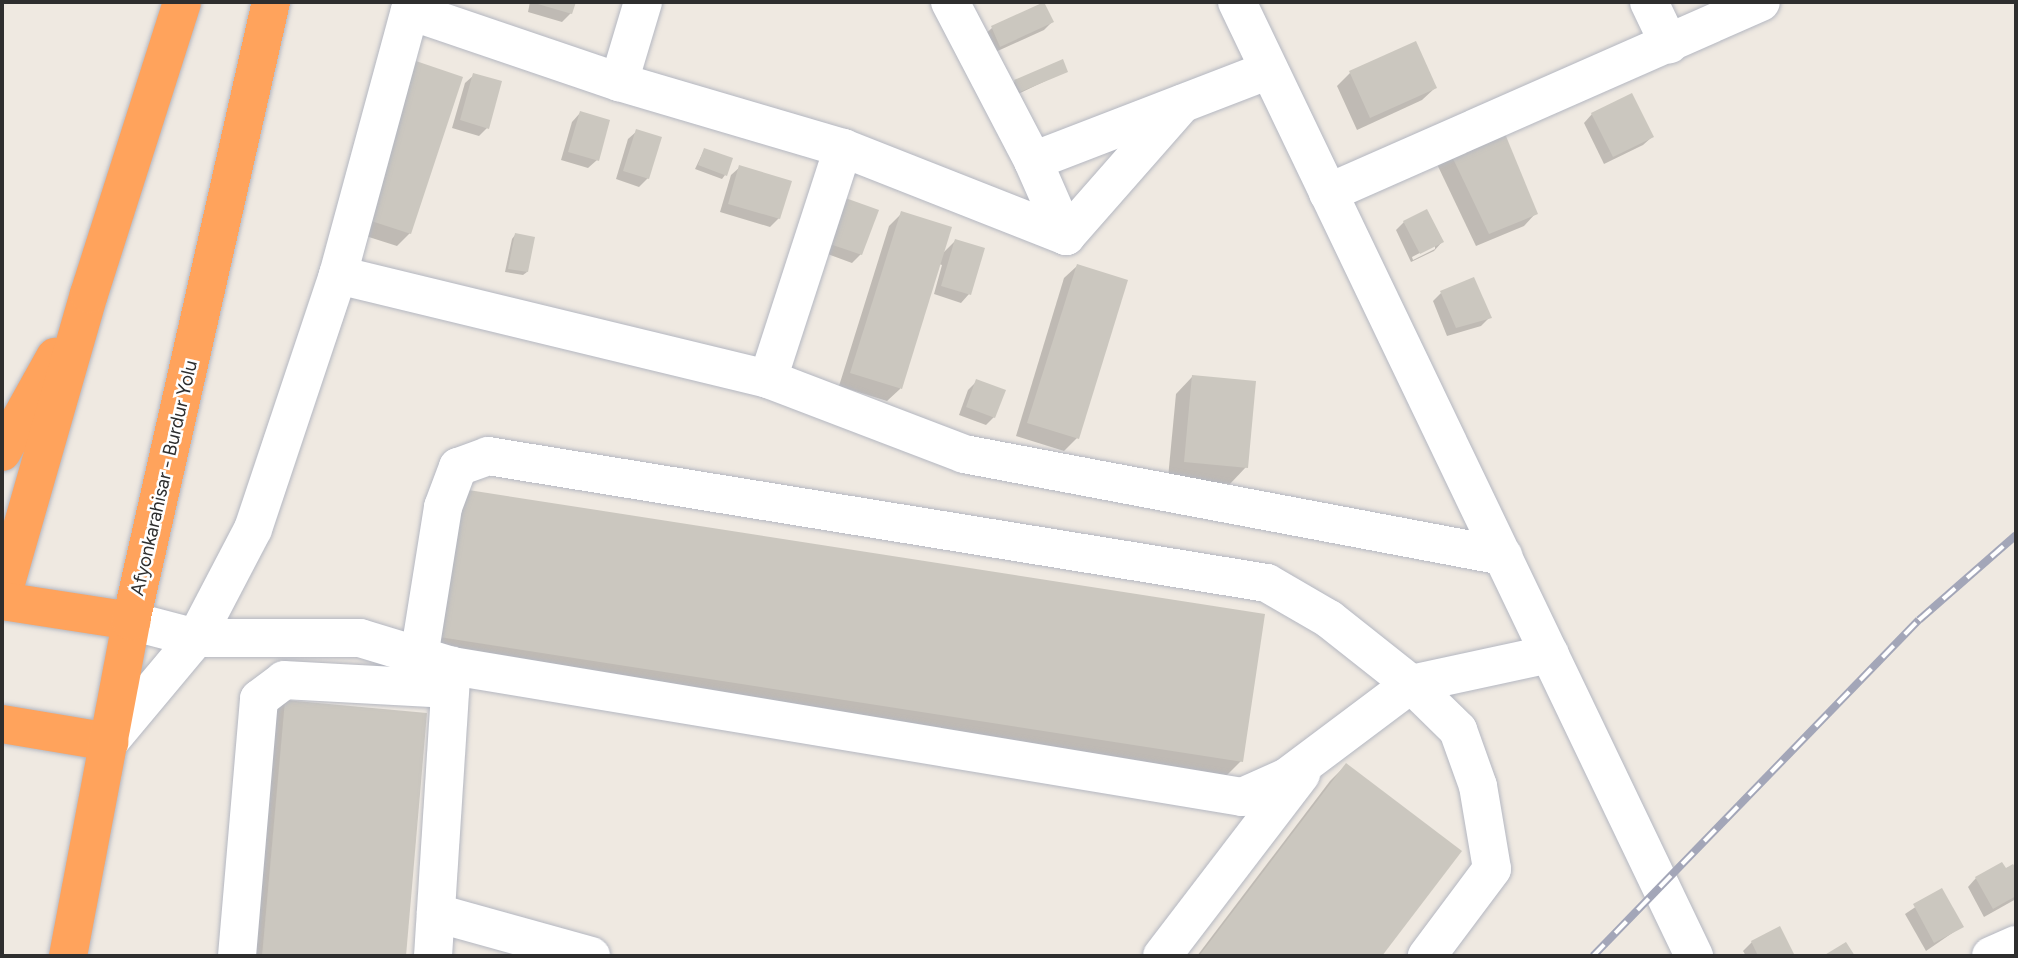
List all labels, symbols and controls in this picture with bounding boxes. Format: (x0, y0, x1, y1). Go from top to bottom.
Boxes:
street label: Afyonkarahisar - Burdur Yolu (126, 358, 202, 598)

